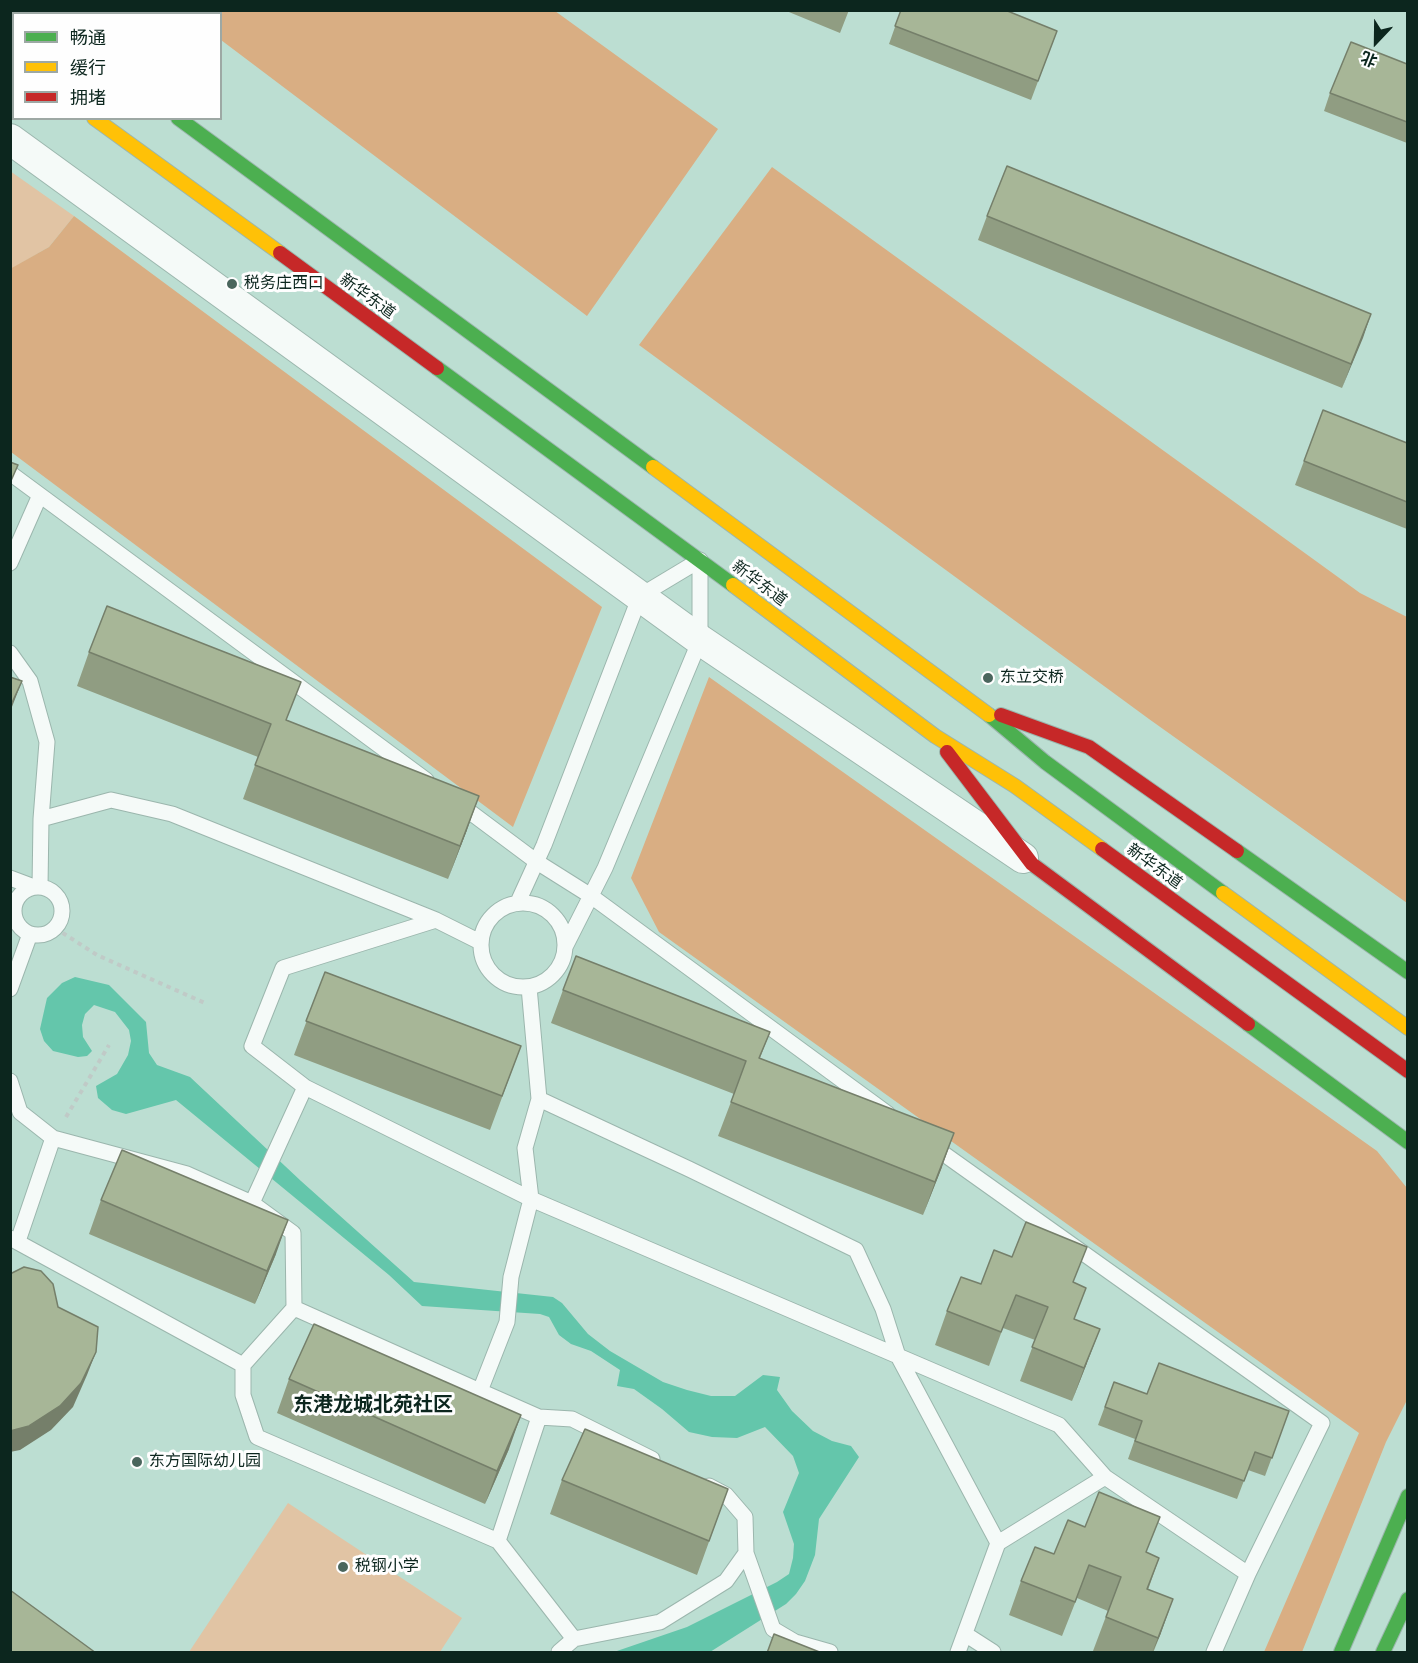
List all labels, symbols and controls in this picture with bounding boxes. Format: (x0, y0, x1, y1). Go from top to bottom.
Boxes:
legend (12, 12, 222, 120)
north arrow (1346, 12, 1406, 72)
text: 畅通 (70, 25, 106, 50)
text: 北 (1357, 45, 1381, 73)
text: 缓行 (70, 55, 106, 80)
text: 拥堵 (70, 85, 106, 110)
street label: 新华东道 (335, 270, 399, 324)
place label: 税务庄西口 (244, 274, 324, 294)
marker: 税务庄西口 (225, 277, 239, 291)
street label: 新华东道 (728, 557, 790, 611)
place label: 东立交桥 (1000, 668, 1064, 688)
marker: 东立交桥 (981, 671, 995, 685)
street label: 新华东道 (1122, 840, 1186, 894)
district label: 东港龙城北苑社区 (293, 1394, 453, 1418)
place label: 东方国际幼儿园 (149, 1452, 261, 1472)
marker: 东方国际幼儿园 (130, 1455, 144, 1469)
place label: 税钢小学 (355, 1557, 419, 1577)
marker: 税钢小学 (336, 1560, 350, 1574)

